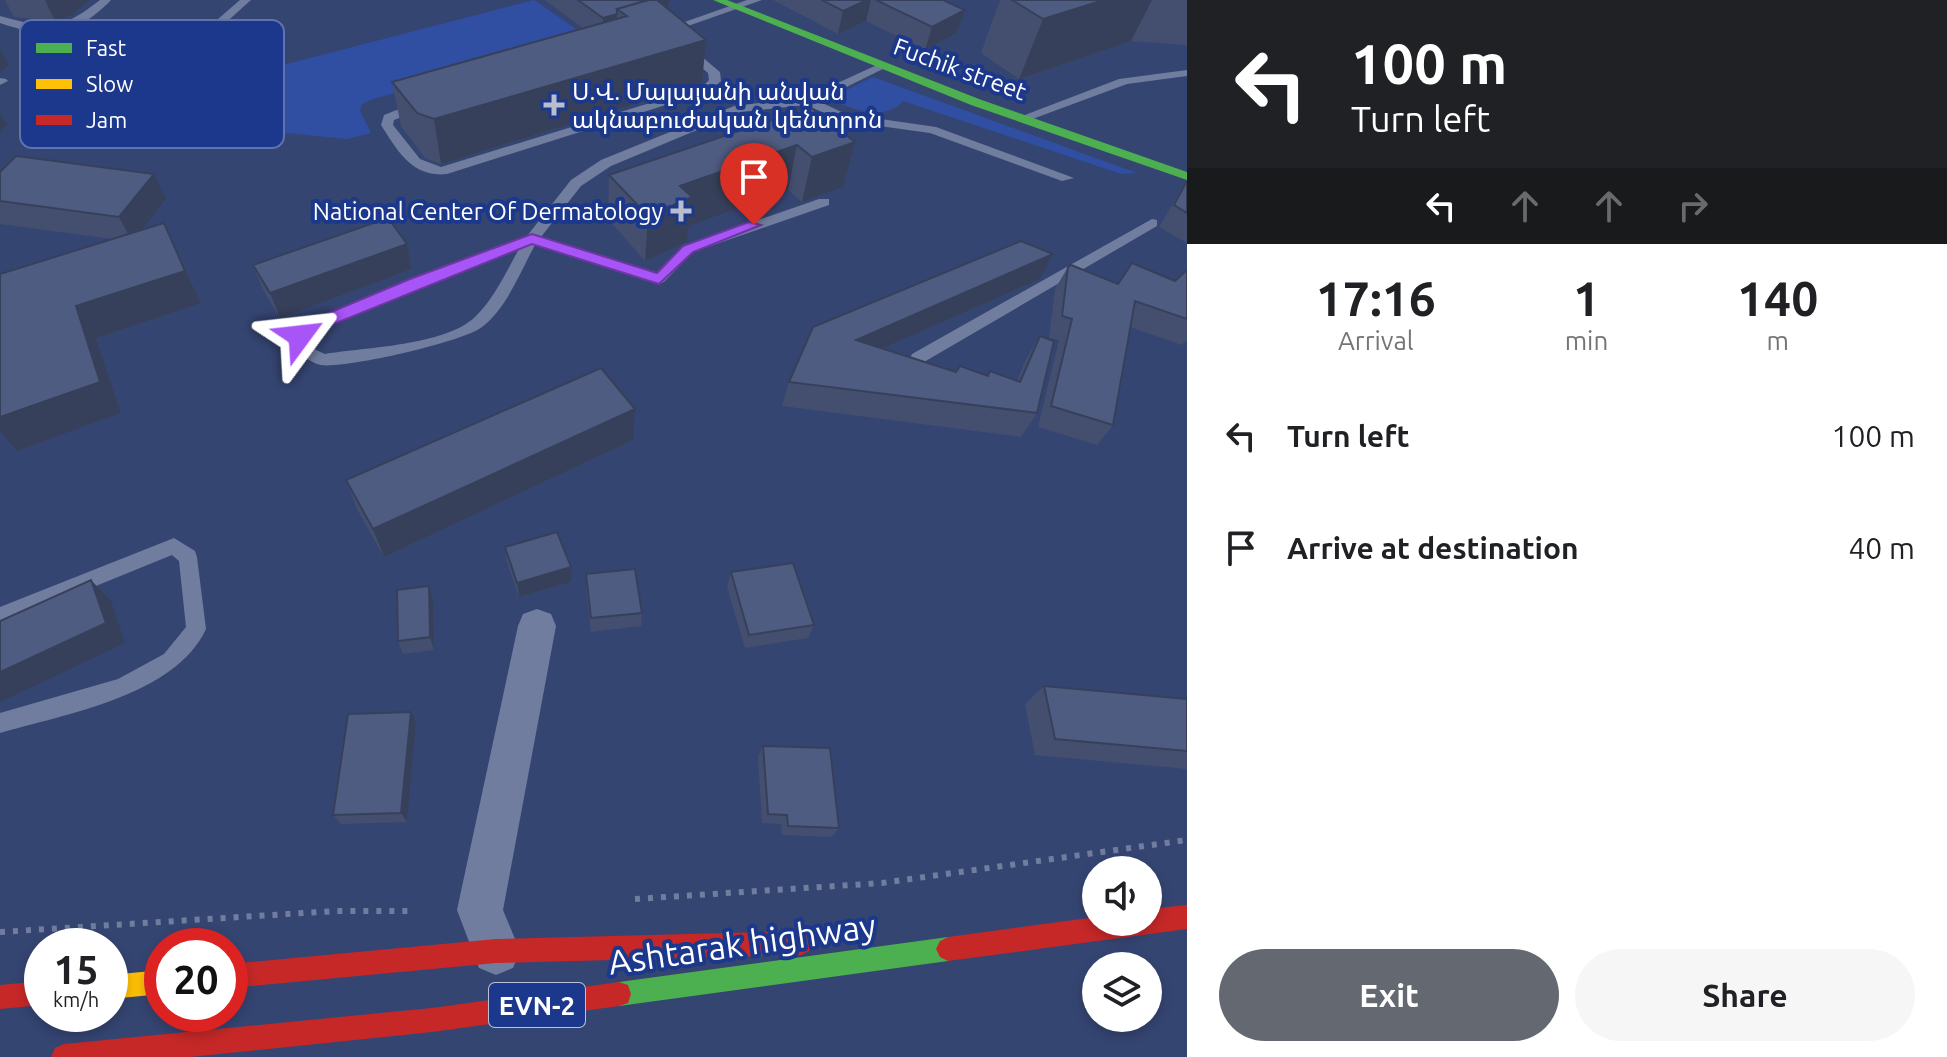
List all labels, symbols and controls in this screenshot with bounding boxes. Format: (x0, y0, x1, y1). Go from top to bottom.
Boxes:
legend (20, 20, 284, 148)
icon: left (1219, 32, 1323, 136)
text: 100 m (1351, 32, 1507, 95)
street label: Fuchik street (890, 33, 1031, 106)
text: Fast (86, 35, 127, 60)
text: Slow (86, 71, 133, 96)
place label: Ս.Վ. Մալայանի անվան ակնաբուժական կենտրոն (572, 78, 882, 134)
marker: Ս.Վ. Մալայանի անվան ակնաբուժական կենտրոն (543, 94, 565, 116)
text: Turn left (1351, 98, 1490, 139)
text: Jam (86, 107, 127, 132)
pin (720, 143, 788, 225)
icon: arrive (732, 155, 776, 199)
icon: left (1419, 184, 1463, 228)
icon: ahead (1503, 184, 1547, 228)
icon: ahead (1587, 184, 1631, 228)
icon: right (1671, 184, 1715, 228)
place label: National Center Of Dermatology (313, 198, 663, 225)
marker: National Center Of Dermatology (670, 200, 692, 222)
text: 17:16 (1316, 271, 1436, 325)
text: 1 (1573, 271, 1600, 325)
text: 140 (1737, 271, 1818, 325)
position arrow (258, 294, 342, 378)
text: Arrival (1338, 326, 1414, 355)
text: min (1565, 326, 1608, 355)
text: m (1766, 326, 1789, 355)
icon: left (1219, 414, 1263, 458)
text: Turn left (1287, 419, 1409, 453)
text: 100 m (1831, 419, 1915, 453)
icon: arrive (1219, 526, 1263, 570)
text: Arrive at destination (1287, 531, 1579, 565)
text: 40 m (1848, 531, 1915, 565)
map controls (1082, 856, 1162, 1032)
button: sound (1082, 856, 1162, 936)
street label: Ashtarak highway (606, 905, 878, 981)
speed limit sign: 20 (144, 928, 248, 1032)
text: 15 (53, 947, 99, 992)
button: Exit (1219, 949, 1559, 1041)
button: Share (1575, 949, 1915, 1041)
button: layers (1082, 952, 1162, 1032)
road number: EVN-2 (489, 983, 585, 1027)
text: km/h (53, 988, 99, 1011)

